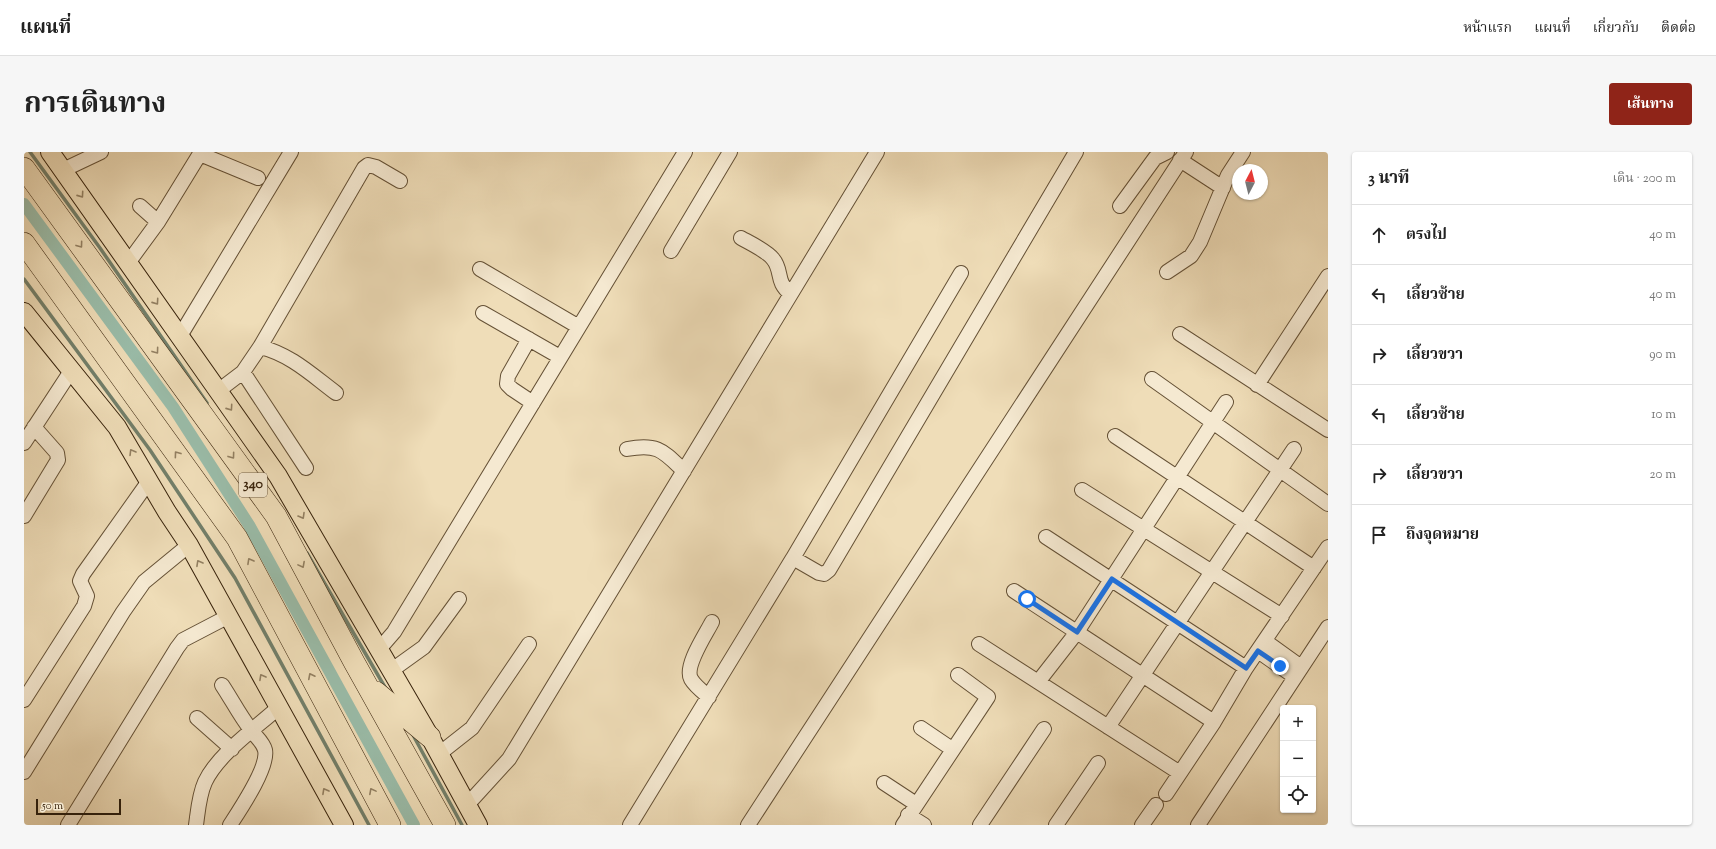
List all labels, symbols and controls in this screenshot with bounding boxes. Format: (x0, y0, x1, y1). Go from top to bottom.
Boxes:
text: แผนที่ (20, 15, 71, 42)
text: หน้าแรก (1463, 19, 1512, 39)
text: แผนที่ (1534, 19, 1571, 39)
text: เกี่ยวกับ (1593, 19, 1639, 39)
text: ติดต่อ (1661, 19, 1696, 39)
button: เส้นทาง (1609, 83, 1692, 125)
text: การเดินทาง (24, 85, 166, 125)
north arrow (1232, 164, 1268, 200)
text: 3 นาที (1368, 167, 1410, 191)
text: เดิน · 200 m (1613, 170, 1676, 188)
one-way arrow (76, 191, 83, 198)
icon: ahead (1368, 224, 1390, 246)
text: ตรงไป (1406, 225, 1447, 246)
text: 40 m (1649, 226, 1676, 244)
one-way arrow (75, 241, 82, 248)
icon: left (1368, 284, 1390, 306)
text: เลี้ยวซ้าย (1406, 285, 1465, 306)
text: 40 m (1649, 286, 1676, 304)
one-way arrow (151, 297, 158, 304)
icon: right (1368, 344, 1390, 366)
text: เลี้ยวขวา (1406, 345, 1463, 366)
one-way arrow (151, 346, 158, 353)
text: 90 m (1649, 346, 1676, 364)
one-way arrow (225, 404, 233, 411)
icon: left (1368, 404, 1390, 426)
text: เลี้ยวซ้าย (1406, 405, 1465, 426)
text: 10 m (1651, 406, 1676, 424)
one-way arrow (129, 449, 136, 456)
one-way arrow (174, 451, 181, 458)
one-way arrow (227, 452, 235, 459)
icon: right (1368, 464, 1390, 486)
text: เลี้ยวขวา (1406, 465, 1463, 486)
text: 20 m (1650, 466, 1676, 484)
road number: 340 (239, 473, 267, 497)
one-way arrow (297, 512, 304, 519)
icon: arrive (1368, 524, 1390, 546)
text: ถึงจุดหมาย (1406, 525, 1479, 546)
one-way arrow (247, 558, 254, 565)
one-way arrow (197, 560, 204, 567)
one-way arrow (297, 561, 305, 568)
route start (1018, 590, 1036, 608)
route end (1271, 657, 1289, 675)
one-way arrow (308, 673, 315, 680)
one-way arrow (260, 674, 267, 681)
map controls (1280, 705, 1316, 813)
button: + (1280, 705, 1316, 741)
button: − (1280, 741, 1316, 777)
button: locate (1280, 777, 1316, 813)
one-way arrow (369, 787, 377, 795)
one-way arrow (322, 788, 330, 795)
scale bar (36, 797, 121, 816)
text: 50 m (42, 798, 63, 814)

